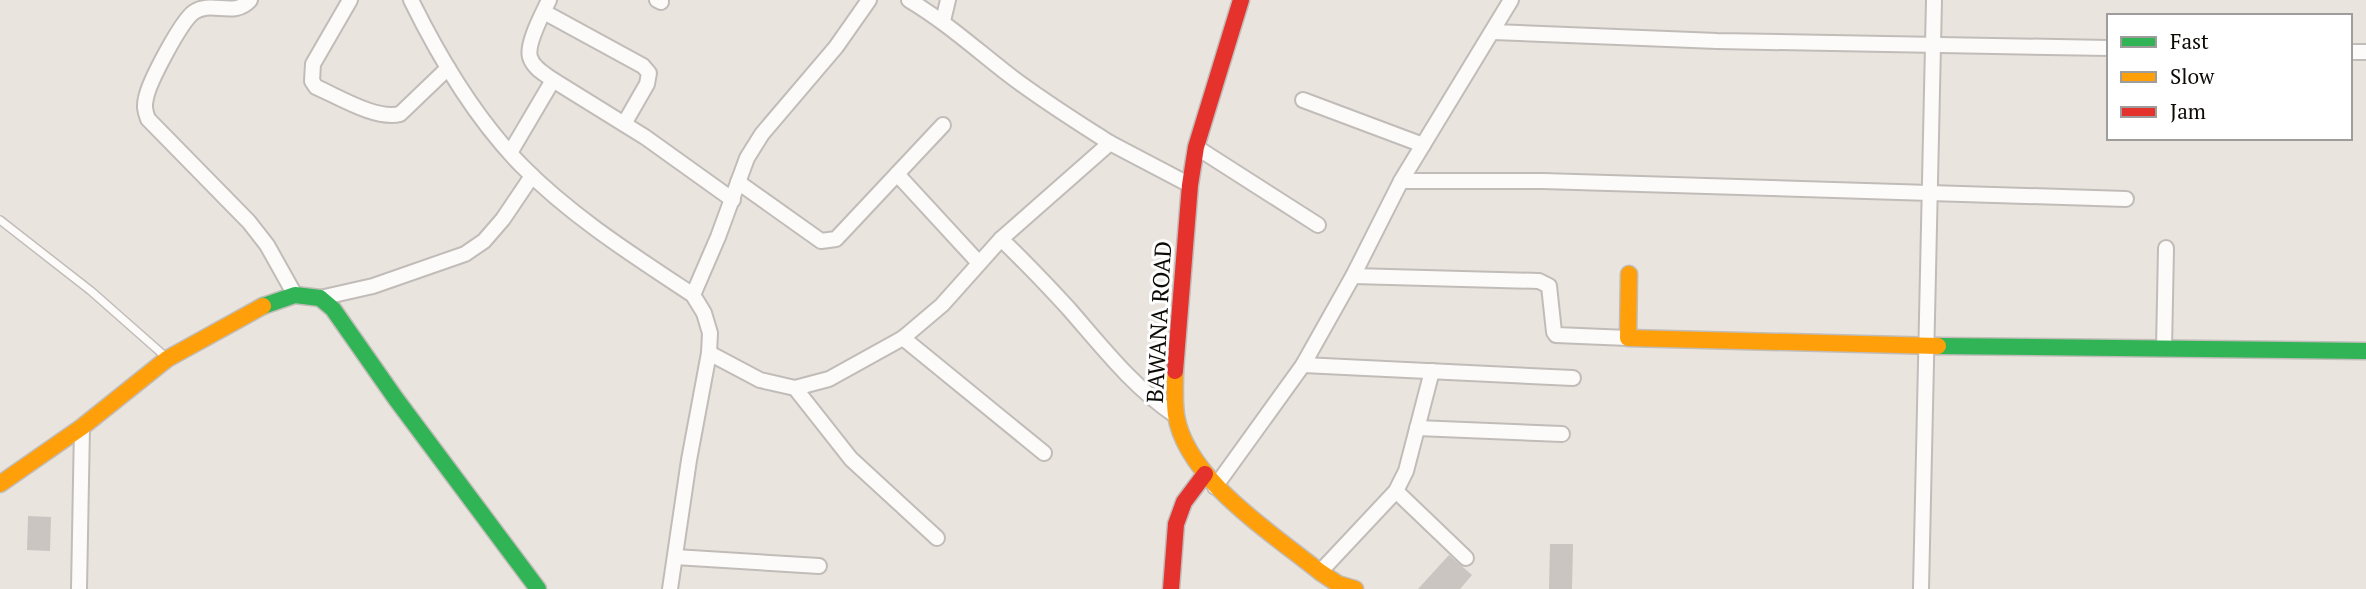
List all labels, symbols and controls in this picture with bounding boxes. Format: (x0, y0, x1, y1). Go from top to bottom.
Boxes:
legend (2107, 14, 2352, 140)
text: Fast (2170, 27, 2209, 55)
text: Slow (2170, 62, 2215, 90)
text: Jam (2170, 97, 2206, 125)
street label: BAWANA ROAD (1139, 240, 1178, 404)

